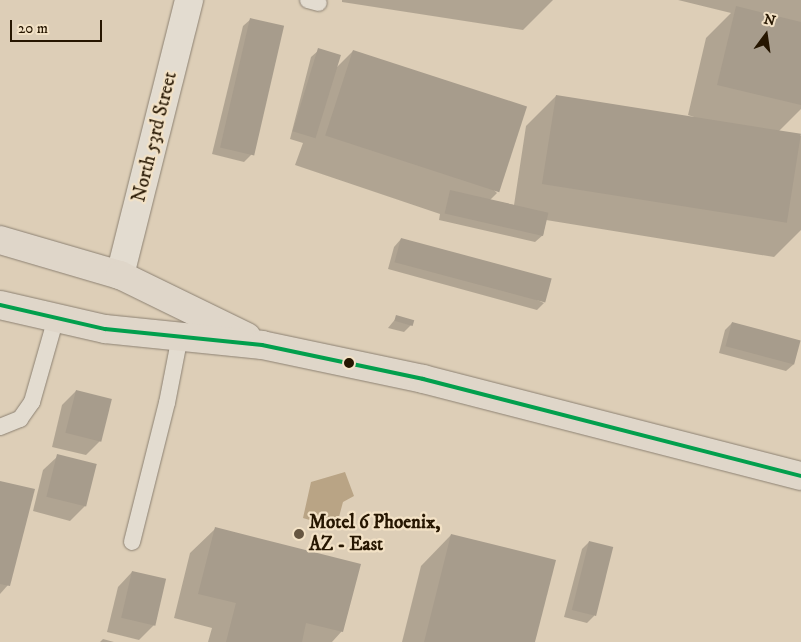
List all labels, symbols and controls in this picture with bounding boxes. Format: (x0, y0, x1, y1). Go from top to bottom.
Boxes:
scale bar (12, 10, 105, 42)
north arrow (741, 10, 791, 60)
text: N (762, 10, 777, 31)
text: 20 m (18, 19, 48, 38)
street label: North 53rd Street (128, 69, 182, 205)
unlabelled marker (344, 358, 354, 368)
place label: Motel 6 Phoenix, AZ - East (309, 512, 440, 556)
marker: Motel 6 Phoenix, AZ - East (293, 528, 305, 540)

